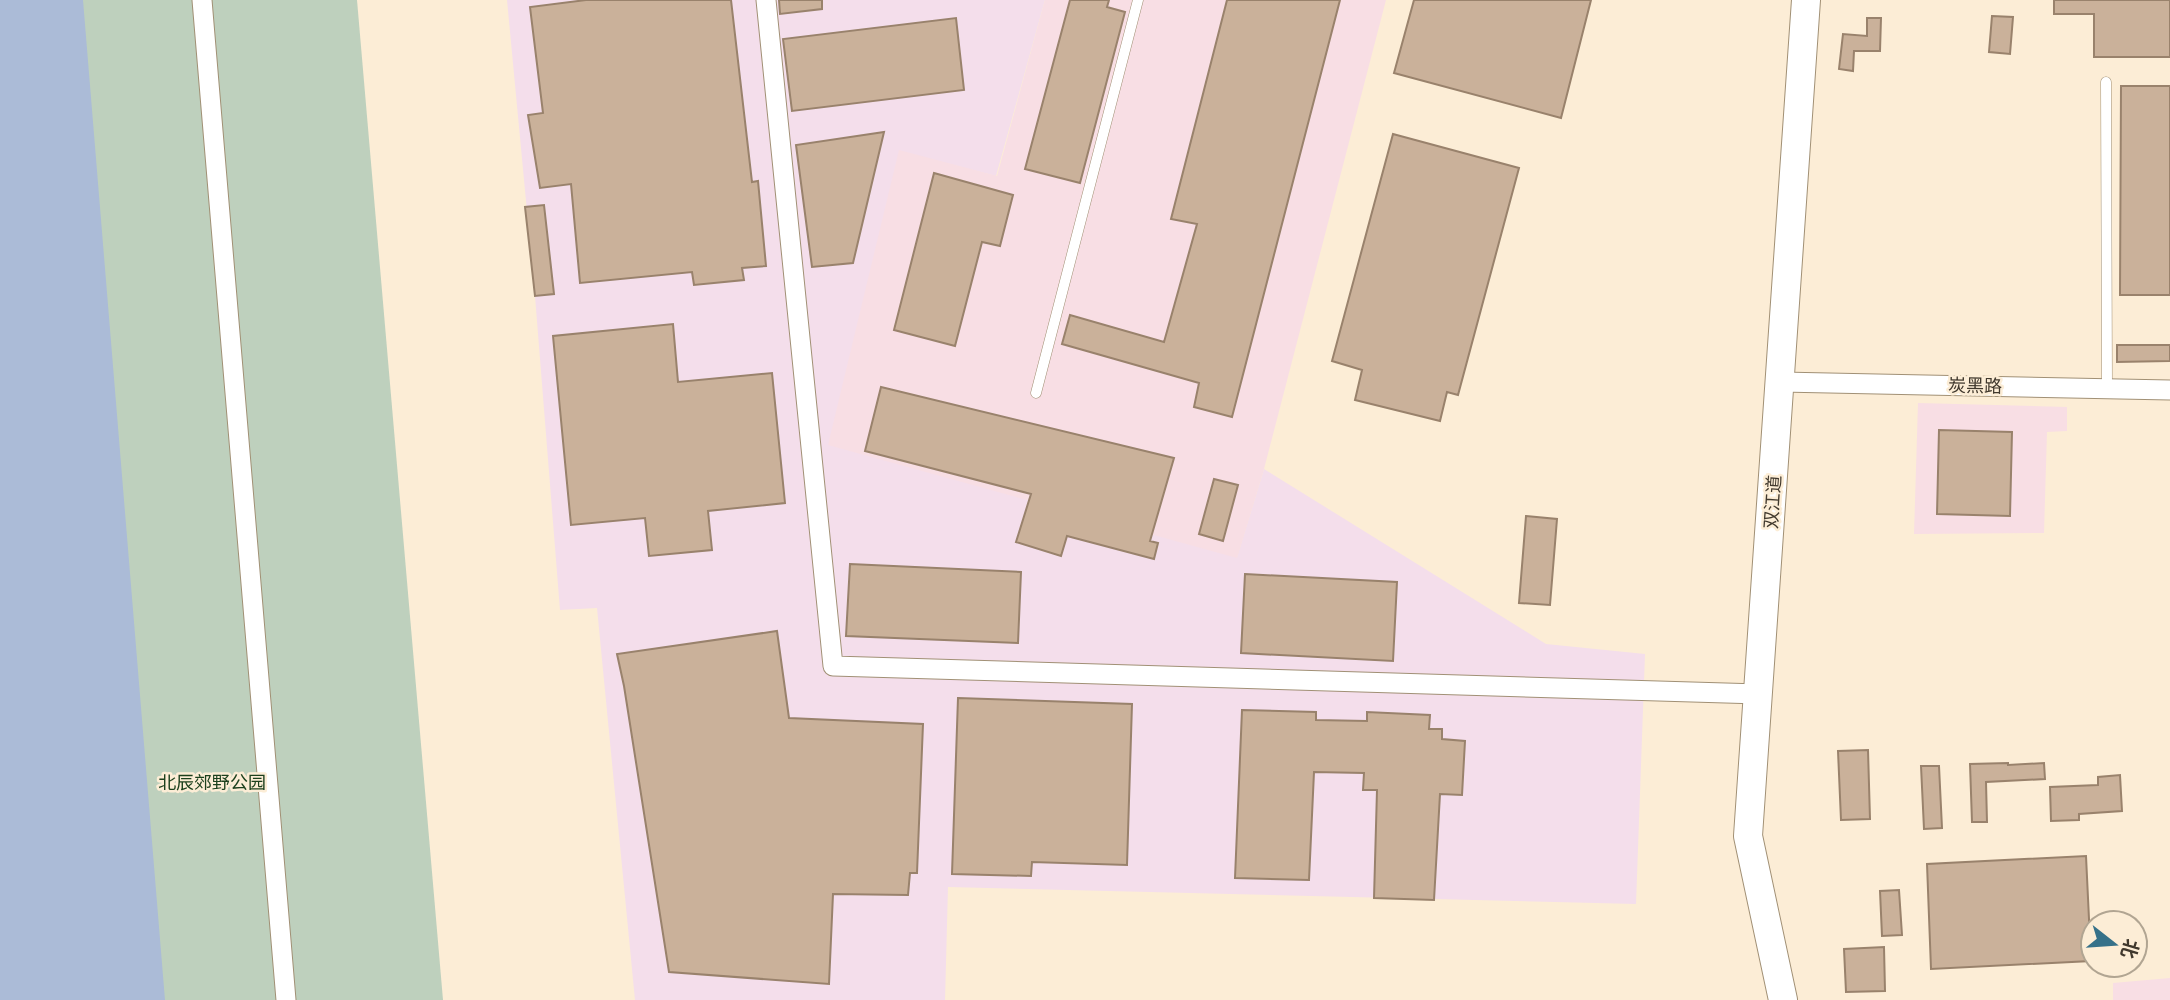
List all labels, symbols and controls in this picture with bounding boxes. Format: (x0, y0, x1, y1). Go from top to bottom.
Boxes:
street label: 炭黑路 (1948, 373, 2002, 398)
street label: 双江道 (1758, 474, 1787, 530)
park label: 北辰郊野公园 (158, 770, 266, 795)
north arrow (2079, 909, 2149, 979)
text: 北 (2114, 936, 2145, 962)

